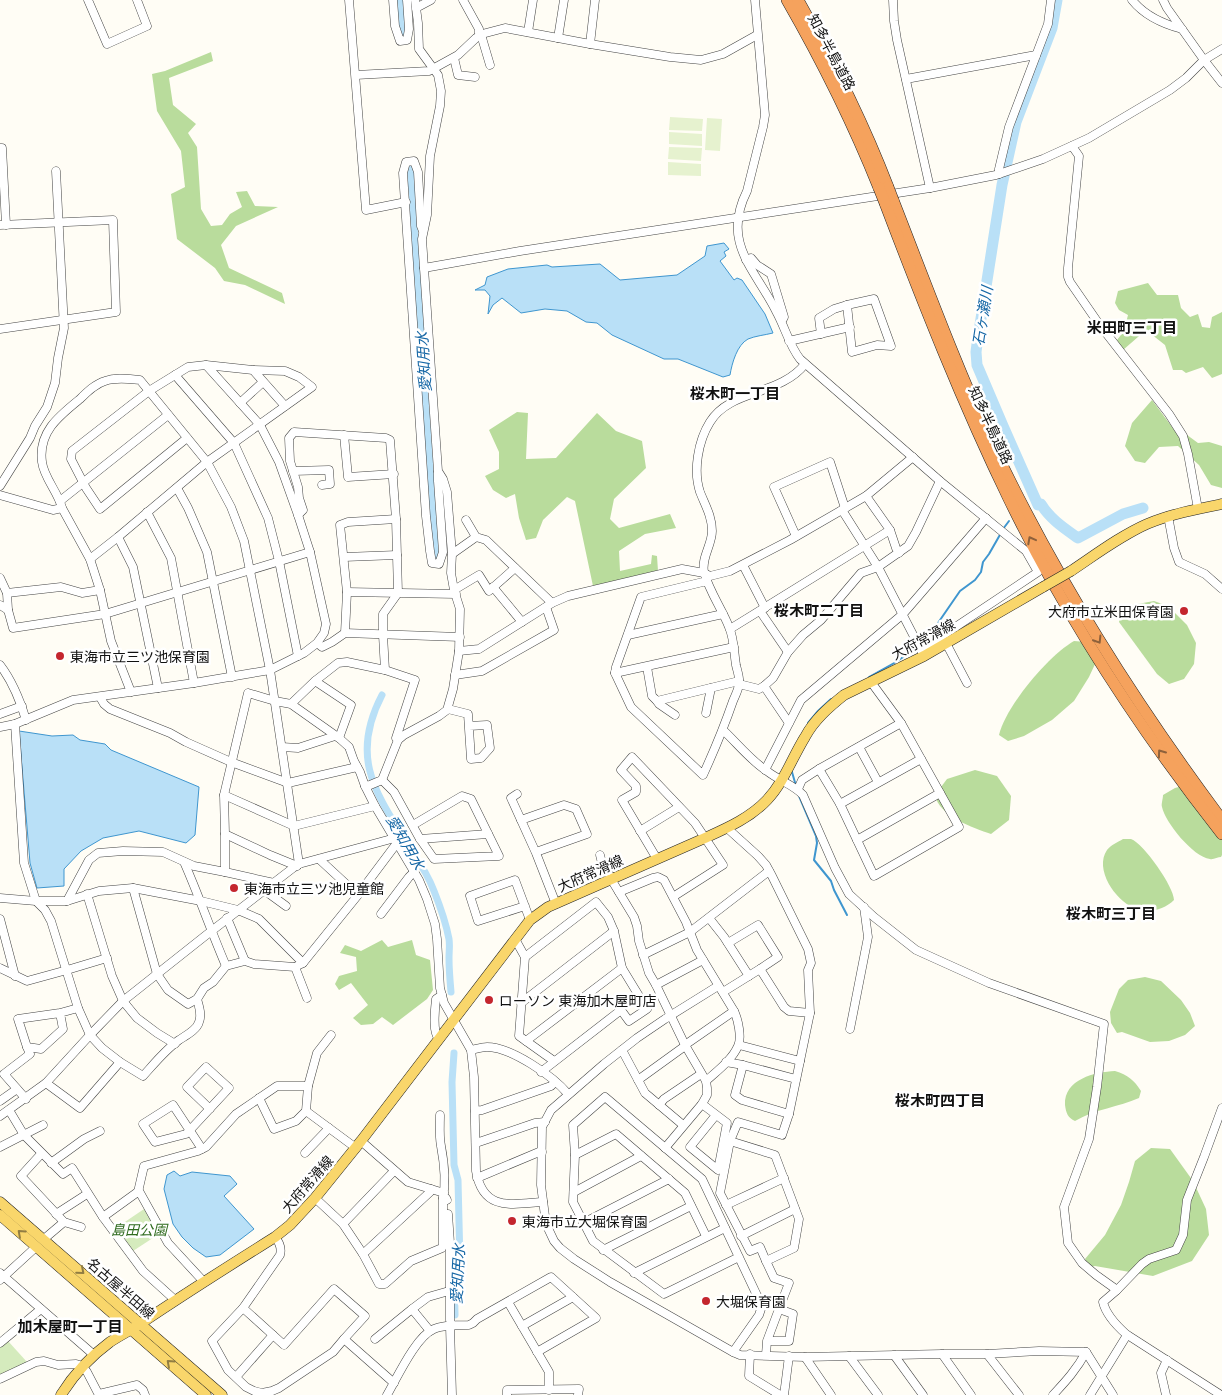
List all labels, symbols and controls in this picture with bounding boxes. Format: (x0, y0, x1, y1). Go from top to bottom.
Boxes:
street label: 知多半島道路 (804, 10, 860, 94)
water label: 石ヶ瀬川 (967, 283, 997, 347)
district label: 米田町三丁目 (1087, 317, 1177, 337)
water label: 愛知用水 (411, 329, 435, 393)
district label: 桜木町一丁目 (690, 383, 780, 403)
street label: 知多半島道路 (965, 383, 1017, 467)
one-way arrow (1027, 536, 1037, 545)
district label: 桜木町二丁目 (774, 600, 864, 620)
place label: 大府市立米田保育園 (1048, 602, 1174, 621)
marker: 大府市立米田保育園 (1178, 605, 1190, 617)
street label: 大府常滑線 (888, 614, 958, 664)
one-way arrow (1092, 634, 1101, 644)
place label: 東海市立三ツ池保育園 (70, 647, 210, 666)
marker: 東海市立三ツ池保育園 (54, 650, 66, 662)
one-way arrow (1158, 749, 1167, 759)
water label: 愛知用水 (382, 811, 431, 875)
street label: 大府常滑線 (554, 850, 626, 896)
place label: 東海市立三ツ池児童館 (244, 879, 384, 898)
marker: 東海市立三ツ池児童館 (228, 882, 240, 894)
district label: 桜木町三丁目 (1066, 903, 1156, 923)
place label: ローソン 東海加木屋町店 (499, 991, 656, 1010)
marker: ローソン 東海加木屋町店 (483, 994, 495, 1006)
district label: 桜木町四丁目 (895, 1090, 985, 1110)
street label: 大府常滑線 (277, 1151, 337, 1217)
place label: 東海市立大堀保育園 (522, 1212, 648, 1231)
marker: 東海市立大堀保育園 (506, 1215, 518, 1227)
park label: 島田公園 (111, 1220, 169, 1239)
one-way arrow (17, 1230, 26, 1239)
water label: 愛知用水 (445, 1242, 469, 1304)
street label: 名古屋半田線 (83, 1253, 159, 1323)
one-way arrow (75, 1265, 84, 1274)
place label: 大堀保育園 (716, 1292, 786, 1311)
marker: 大堀保育園 (700, 1295, 712, 1307)
district label: 加木屋町一丁目 (17, 1316, 123, 1336)
one-way arrow (166, 1360, 175, 1369)

